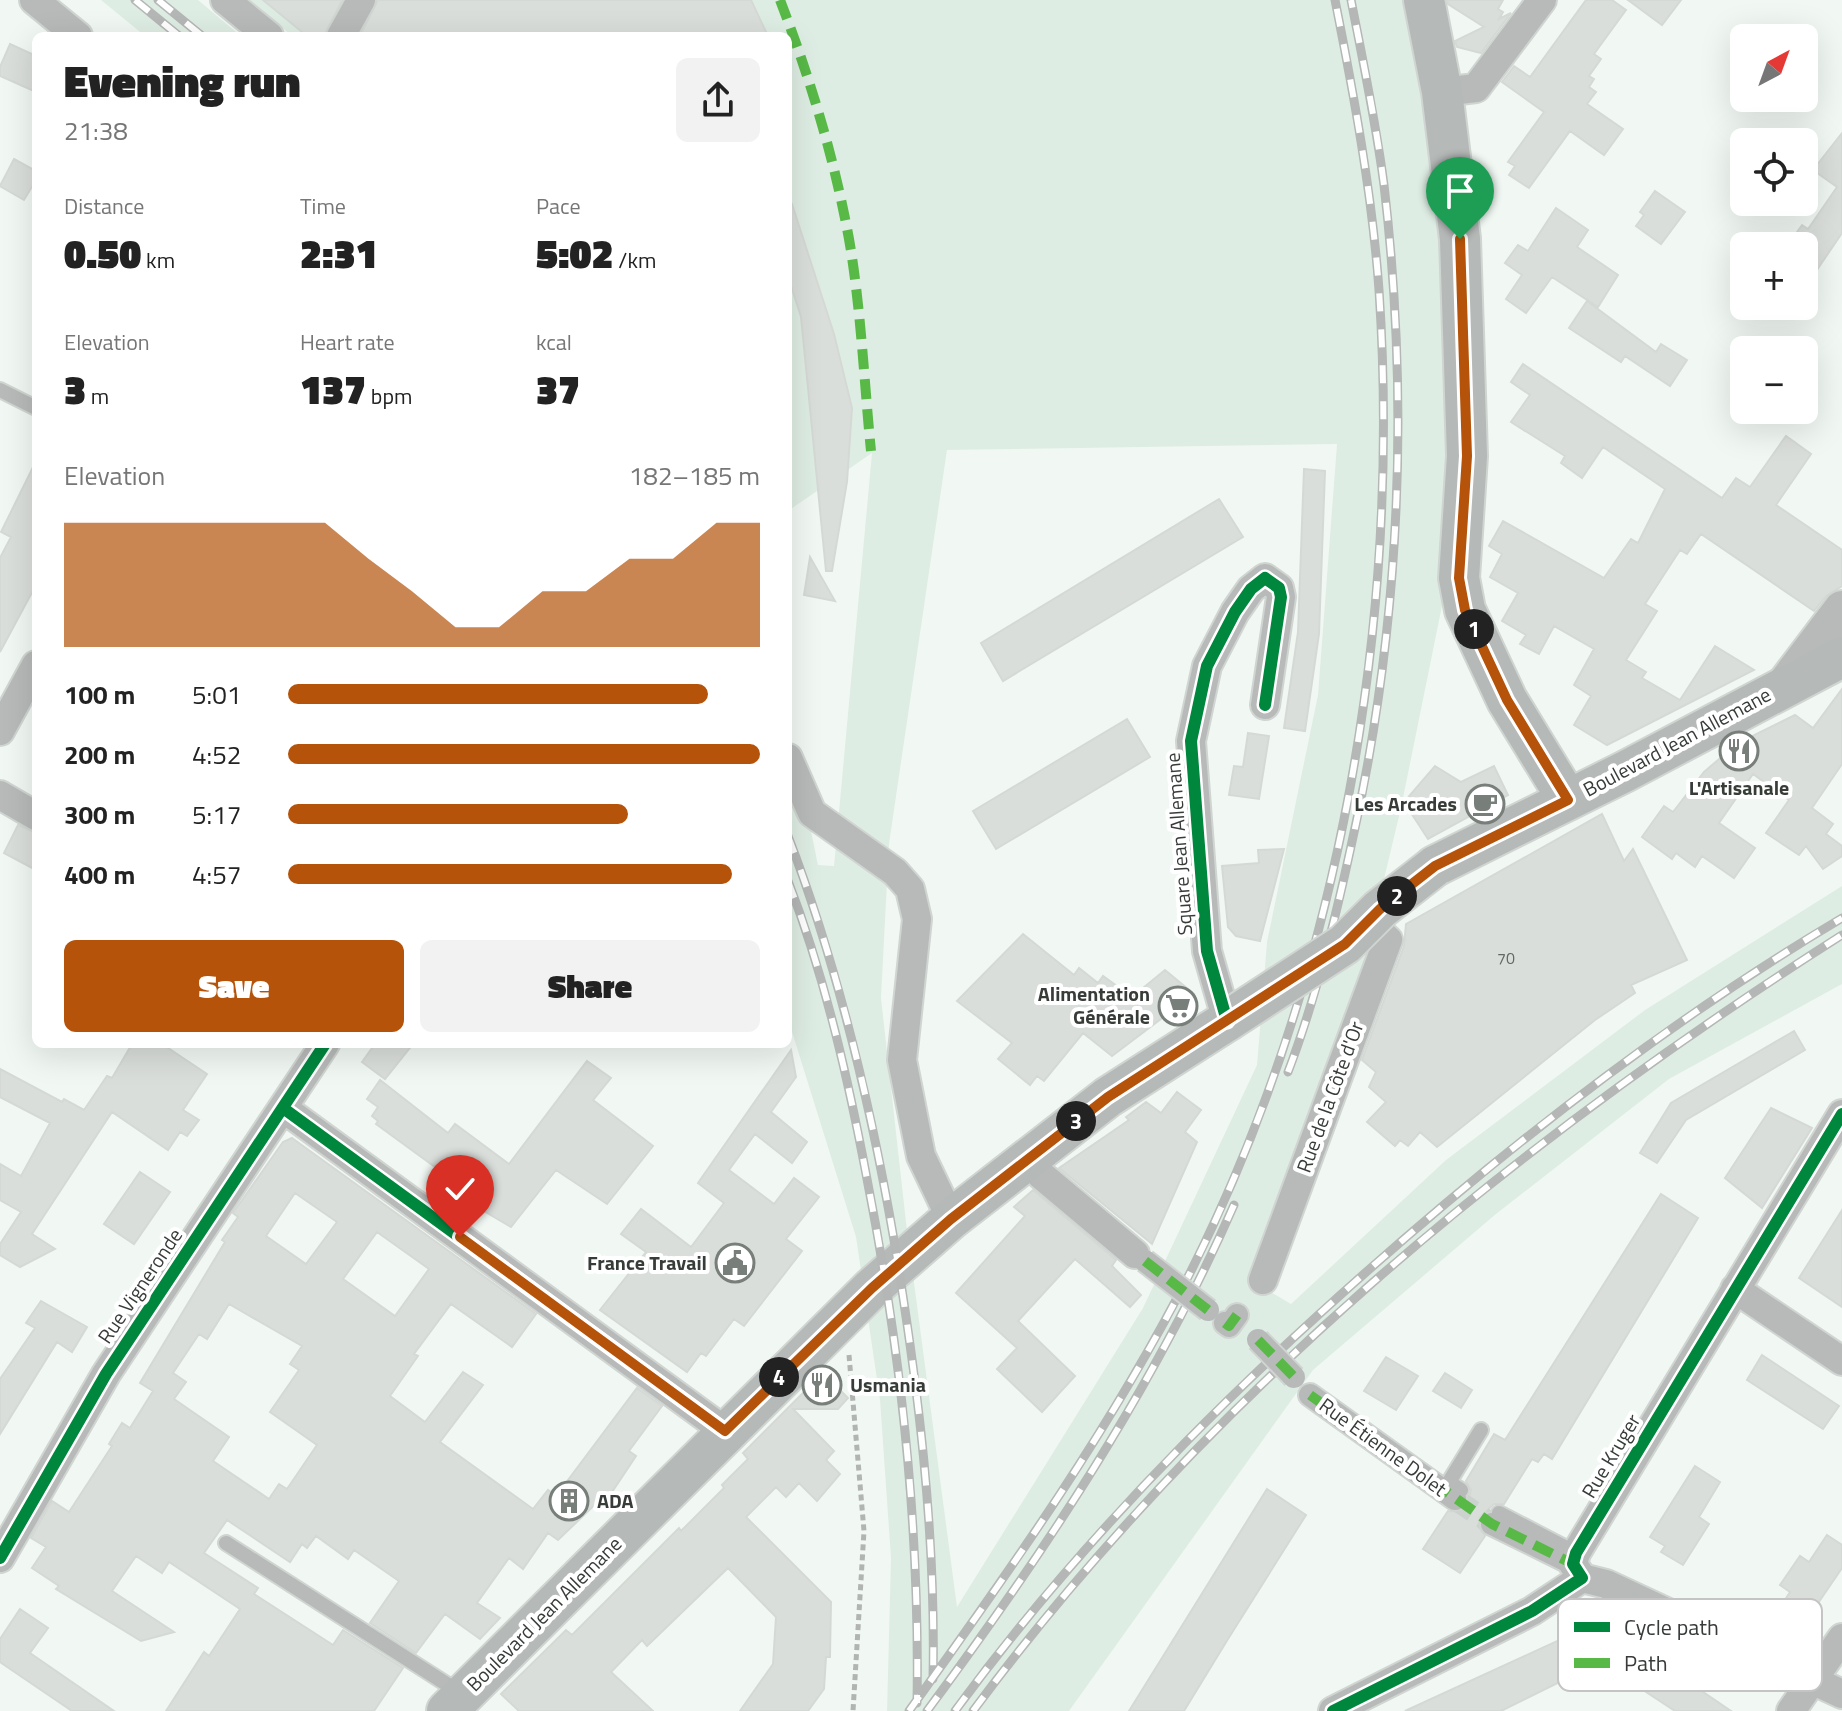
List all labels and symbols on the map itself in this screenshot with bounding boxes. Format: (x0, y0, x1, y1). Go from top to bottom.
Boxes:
north arrow (1730, 24, 1818, 112)
pin (1426, 157, 1494, 239)
pin: 1 (1454, 609, 1494, 649)
street label: Boulevard Jean Allemane (1577, 679, 1776, 804)
restaurant icon: L'Artisanale (1718, 730, 1760, 772)
street label: Square Jean Allemane (1157, 752, 1200, 936)
place label: L'Artisanale (1689, 772, 1789, 803)
cafe icon: Les Arcades (1464, 783, 1506, 825)
place label: Les Arcades (1354, 788, 1457, 819)
pin: 2 (1377, 876, 1417, 916)
house number: 70 (1497, 946, 1515, 970)
place label: Alimentation Générale (1038, 978, 1150, 1032)
supermarket icon: Alimentation Générale (1157, 985, 1199, 1027)
street label: Rue de la Côte d'Or (1288, 1017, 1371, 1177)
pin: 3 (1056, 1101, 1096, 1141)
pin (426, 1155, 494, 1237)
street label: Rue Vigneronde (89, 1222, 190, 1350)
public building icon: France Travail (714, 1242, 756, 1284)
place label: France Travail (587, 1247, 707, 1278)
pin: 4 (759, 1357, 799, 1397)
restaurant icon: Usmania (801, 1364, 843, 1406)
place label: Usmania (850, 1369, 926, 1400)
street label: Rue Étienne Dolet (1313, 1390, 1453, 1503)
street label: Rue Kruger (1573, 1408, 1648, 1504)
building icon: ADA (548, 1480, 590, 1522)
place label: ADA (597, 1485, 634, 1516)
street label: Boulevard Jean Allemane (459, 1529, 628, 1698)
legend (1558, 1599, 1822, 1691)
text: Cycle path (1624, 1610, 1719, 1644)
text: Path (1624, 1646, 1668, 1680)

